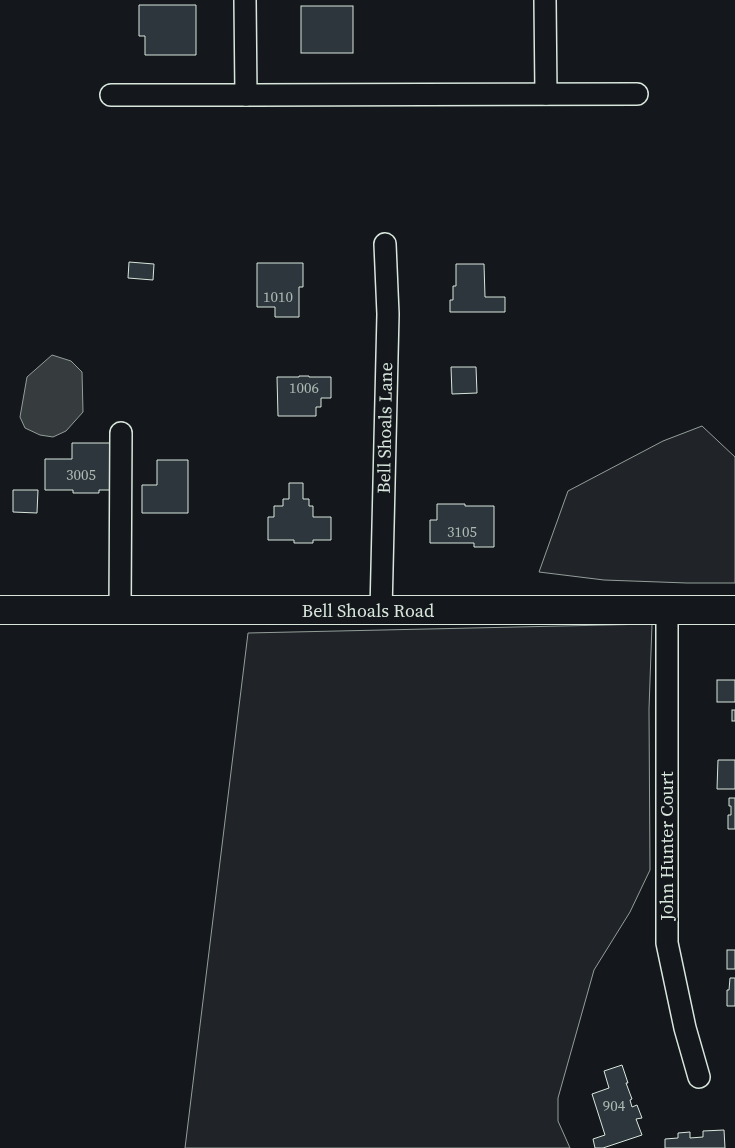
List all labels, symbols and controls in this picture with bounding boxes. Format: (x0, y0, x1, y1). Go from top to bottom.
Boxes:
house number: 1010 (263, 286, 293, 307)
street label: Bell Shoals Lane (371, 362, 398, 494)
house number: 1006 (289, 377, 319, 398)
house number: 3005 (66, 464, 96, 485)
house number: 3105 (447, 521, 477, 542)
street label: Bell Shoals Road (302, 598, 434, 623)
street label: John Hunter Court (654, 771, 679, 922)
house number: 904 (603, 1095, 626, 1116)

